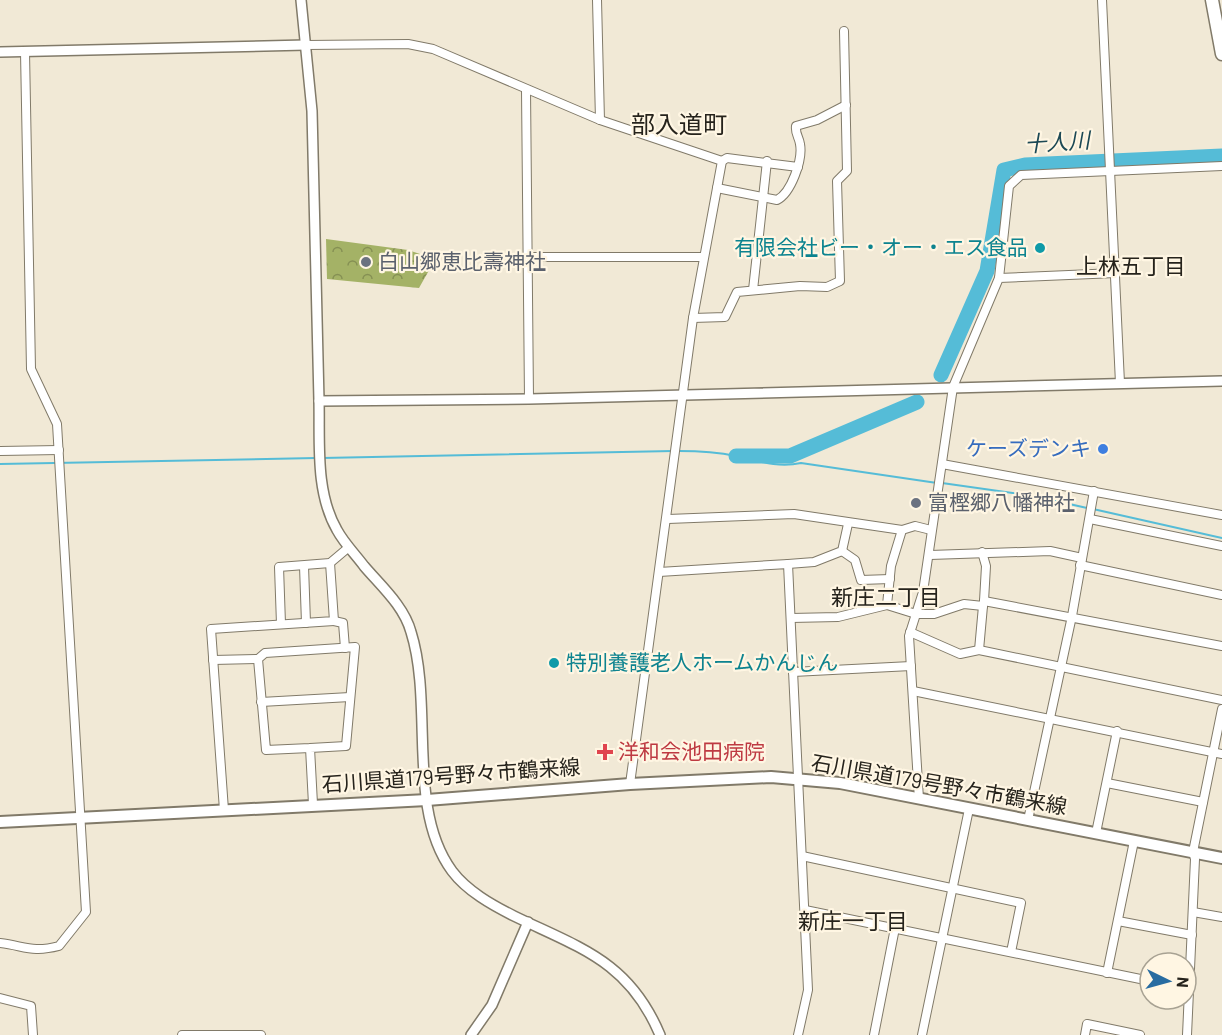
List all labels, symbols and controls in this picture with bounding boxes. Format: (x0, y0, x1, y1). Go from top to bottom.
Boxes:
district label: 部入道町 (631, 109, 727, 138)
water label: 十人川 (1023, 126, 1093, 156)
place label: 有限会社ビー・オー・エス食品 (734, 234, 1028, 259)
marker: 有限会社ビー・オー・エス食品 (1033, 241, 1047, 255)
place label: 白山郷恵比壽神社 (378, 248, 546, 273)
district label: 上林五丁目 (1076, 252, 1186, 278)
marker: 白山郷恵比壽神社 (359, 255, 373, 269)
place label: ケーズデンキ (966, 435, 1091, 460)
marker: ケーズデンキ (1096, 442, 1110, 456)
place label: 富樫郷八幡神社 (928, 489, 1075, 514)
marker: 富樫郷八幡神社 (909, 496, 923, 510)
district label: 新庄二丁目 (831, 583, 941, 609)
place label: 特別養護老人ホームかんじん (566, 649, 838, 674)
marker: 特別養護老人ホームかんじん (547, 656, 561, 670)
place label: 洋和会池田病院 (618, 738, 765, 763)
marker: 洋和会池田病院 (596, 743, 614, 761)
street label: 石川県道179号野々市鶴来線 (809, 749, 1069, 818)
street label: 石川県道179号野々市鶴来線 (321, 753, 581, 796)
district label: 新庄一丁目 (798, 907, 908, 933)
north arrow (1138, 951, 1198, 1011)
text: N (1174, 976, 1193, 988)

